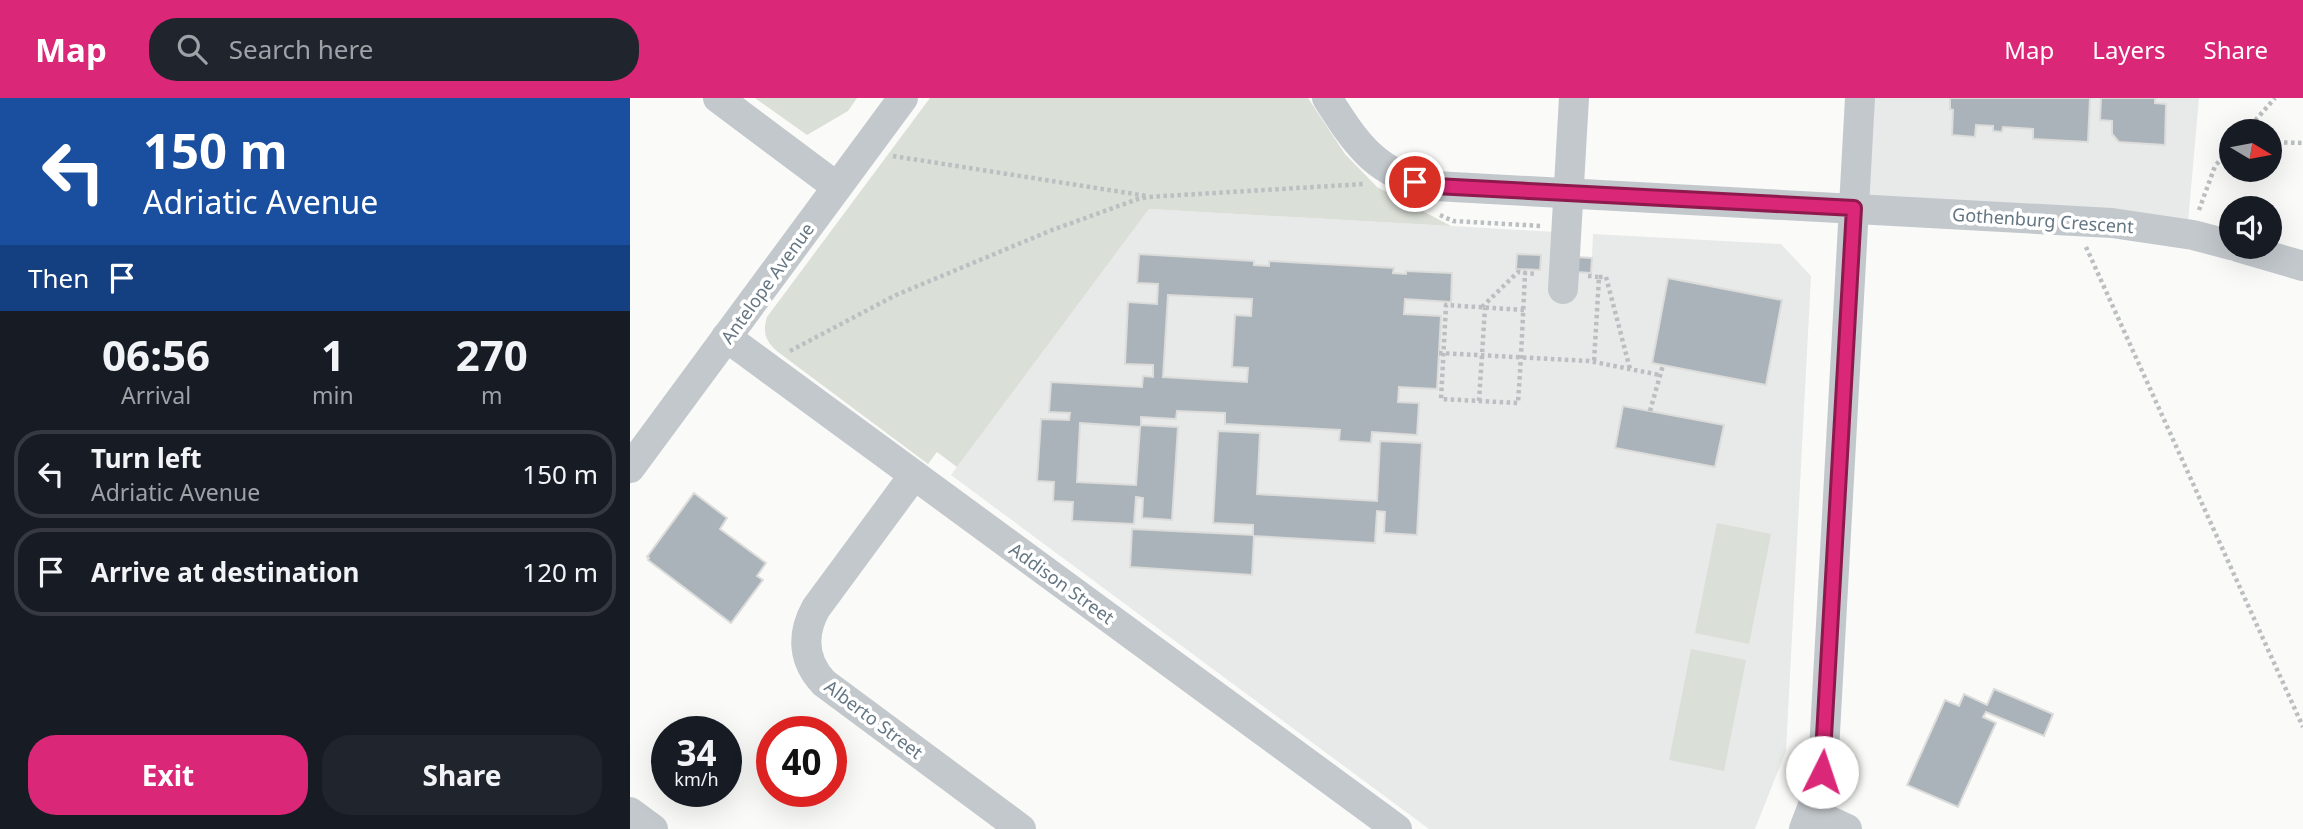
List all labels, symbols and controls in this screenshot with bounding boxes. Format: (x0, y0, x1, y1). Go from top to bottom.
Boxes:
search box (149, 18, 639, 81)
text: Map (35, 27, 107, 72)
icon: search (173, 30, 211, 68)
text: Search here (229, 31, 373, 67)
text: Map (2004, 33, 2054, 66)
text: Layers (2092, 33, 2166, 66)
text: Share (2204, 33, 2268, 66)
text: 150 m (143, 117, 288, 183)
north arrow (2219, 119, 2282, 182)
map controls (2219, 119, 2282, 259)
icon: left (28, 126, 119, 217)
pin (1385, 152, 1445, 212)
icon: arrive (1396, 163, 1434, 201)
text: Adriatic Avenue (143, 180, 378, 223)
button: sound (2219, 196, 2282, 259)
street label: Gothenburg Crescent (1952, 202, 2135, 238)
street label: Antelope Avenue (715, 218, 819, 348)
icon: arrive (103, 259, 141, 297)
text: Then (28, 260, 89, 296)
text: 06:56 (102, 326, 210, 383)
text: 1 (321, 326, 345, 383)
text: 270 (456, 326, 528, 383)
text: Arrival (121, 379, 191, 411)
text: min (312, 379, 354, 411)
text: m (481, 379, 503, 411)
text: Turn left (91, 440, 202, 476)
icon: left (32, 455, 70, 493)
text: 150 m (522, 456, 598, 492)
text: Adriatic Avenue (91, 476, 260, 508)
street label: Addison Street (1005, 537, 1120, 629)
icon: arrive (32, 553, 70, 591)
text: Arrive at destination (91, 554, 360, 590)
text: 120 m (522, 554, 598, 590)
street label: Alberto Street (820, 674, 928, 764)
speed limit sign: 40 (756, 716, 847, 807)
text: 34 (676, 729, 717, 776)
button: Exit (28, 735, 308, 815)
button: Share (322, 735, 602, 815)
position arrow (1785, 735, 1859, 809)
text: km/h (674, 767, 719, 791)

